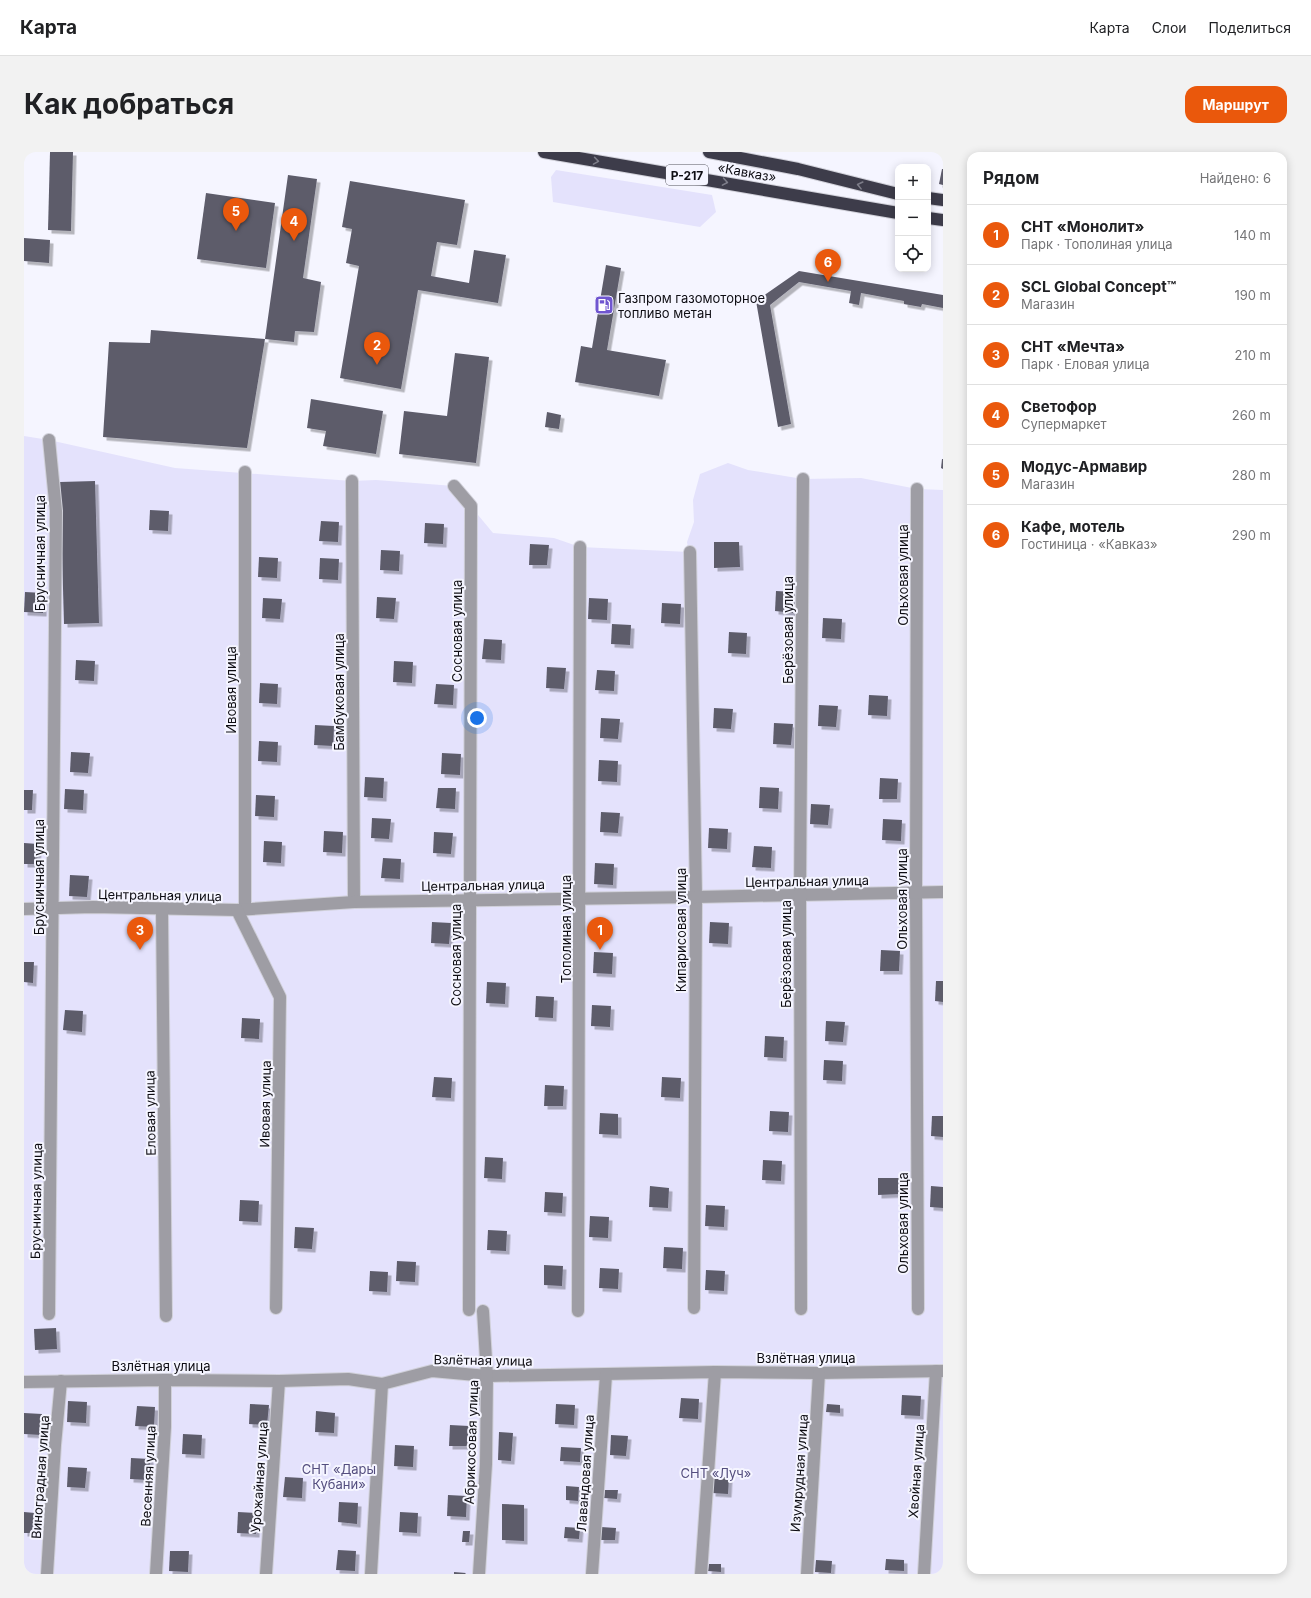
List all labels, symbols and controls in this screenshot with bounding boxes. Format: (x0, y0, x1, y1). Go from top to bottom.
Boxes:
text: Карта (20, 16, 77, 39)
text: Карта (1089, 19, 1130, 36)
text: Слои (1152, 19, 1187, 36)
text: Поделиться (1209, 19, 1291, 36)
button: Маршрут (1185, 86, 1287, 123)
text: Как добраться (24, 87, 234, 121)
one-way arrow (593, 156, 600, 164)
street label: «Кавказ» (716, 159, 778, 185)
map controls (895, 164, 931, 272)
button: + (895, 164, 931, 200)
road number: Р-217 (666, 165, 708, 185)
text: Рядом (983, 168, 1039, 188)
text: Найдено: 6 (1200, 170, 1271, 186)
one-way arrow (722, 177, 728, 186)
one-way arrow (857, 181, 863, 189)
pin: 5 (223, 198, 249, 231)
button: − (895, 200, 931, 236)
pin: 4 (281, 208, 307, 241)
text: СНТ «Монолит» (1021, 217, 1144, 236)
text: 1 (993, 227, 999, 243)
text: 140 m (1234, 227, 1271, 243)
button: locate (895, 236, 931, 272)
text: Парк · Тополиная улица (1021, 236, 1173, 252)
pin: 6 (815, 249, 841, 282)
text: SCL Global Concept™ (1021, 277, 1176, 296)
text: 2 (992, 287, 1000, 303)
text: 190 m (1234, 287, 1271, 303)
place label: Газпром газомоторное топливо метан (618, 290, 765, 321)
fuel station icon: Газпром газомоторное топливо метан (593, 294, 615, 316)
text: Магазин (1021, 296, 1075, 312)
pin: 2 (364, 332, 390, 365)
text: СНТ «Мечта» (1021, 337, 1125, 356)
text: 3 (992, 347, 1000, 363)
text: 210 m (1235, 347, 1271, 363)
text: Парк · Еловая улица (1021, 356, 1150, 372)
text: Светофор (1021, 397, 1097, 416)
text: 4 (992, 407, 1000, 423)
text: 260 m (1232, 407, 1271, 423)
text: Супермаркет (1021, 416, 1107, 432)
text: Модус-Армавир (1021, 457, 1147, 476)
text: 5 (992, 467, 1000, 483)
text: 280 m (1232, 467, 1271, 483)
text: Магазин (1021, 476, 1075, 492)
street label: Брусничная улица (32, 495, 48, 611)
text: Кафе, мотель (1021, 517, 1125, 536)
street label: Ольховая улица (895, 524, 911, 626)
text: 6 (992, 527, 1000, 543)
text: 290 m (1232, 527, 1271, 543)
text: Гостиница · «Кавказ» (1021, 536, 1157, 552)
street label: Берёзовая улица (780, 576, 796, 684)
street label: Сосновая улица (449, 580, 465, 682)
street label: Бамбуковая улица (331, 633, 347, 751)
street label: Ивовая улица (223, 646, 239, 734)
your location (467, 708, 487, 728)
street label: Брусничная улица (31, 819, 47, 935)
street label: Ольховая улица (894, 848, 910, 950)
street label: Кипарисовая улица (673, 868, 689, 992)
street label: Центральная улица (745, 872, 869, 890)
street label: Тополиная улица (558, 875, 574, 983)
street label: Центральная улица (421, 876, 545, 894)
street label: Центральная улица (98, 886, 222, 904)
street label: Берёзовая улица (778, 900, 794, 1008)
street label: Сосновая улица (448, 904, 464, 1006)
pin: 3 (127, 917, 153, 950)
pin: 1 (587, 917, 613, 950)
street label: Ивовая улица (256, 1060, 274, 1148)
street label: Еловая улица (141, 1070, 159, 1156)
street label: Брусничная улица (27, 1143, 45, 1259)
street label: Ольховая улица (895, 1172, 911, 1274)
street label: Взлётная улица (756, 1350, 856, 1366)
street label: Взлётная улица (433, 1351, 533, 1369)
street label: Взлётная улица (111, 1358, 211, 1374)
street label: Абрикосовая улица (461, 1379, 481, 1505)
street label: Изумрудная улица (787, 1413, 811, 1533)
street label: Лавандовая улица (573, 1414, 597, 1532)
street label: Виноградная улица (28, 1415, 52, 1539)
street label: Урожайная улица (247, 1421, 271, 1533)
street label: Хвойная улица (905, 1423, 927, 1519)
street label: Весенняя улица (137, 1425, 159, 1527)
park label: СНТ «Дары Кубани» (302, 1461, 376, 1492)
park label: СНТ «Луч» (681, 1465, 751, 1481)

